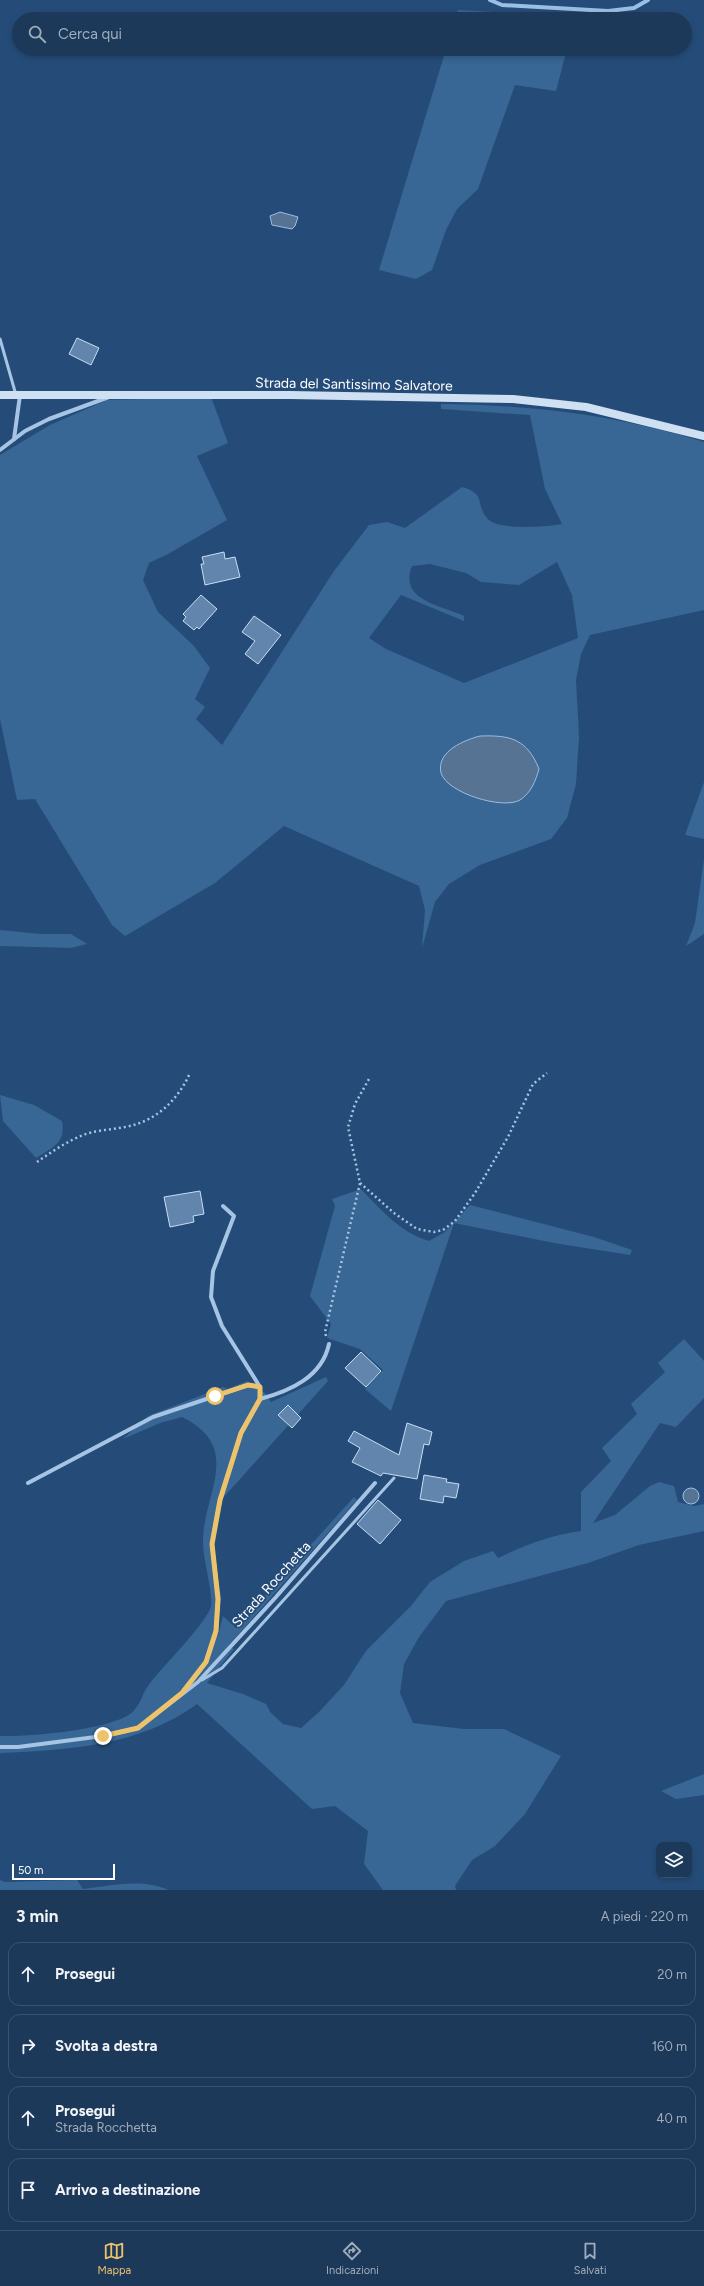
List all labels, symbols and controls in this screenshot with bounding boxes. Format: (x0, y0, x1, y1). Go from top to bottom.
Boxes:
search box (12, 12, 692, 56)
icon: search (26, 23, 48, 45)
text: Cerca qui (58, 25, 122, 43)
street label: Strada del Santissimo Salvatore (255, 374, 453, 395)
route start (206, 1387, 224, 1405)
street label: Strada Rocchetta (228, 1538, 314, 1631)
route end (94, 1727, 112, 1745)
map controls (656, 1842, 692, 1878)
button: layers (656, 1842, 692, 1878)
scale bar (12, 1862, 115, 1881)
text: 50 m (18, 1864, 43, 1877)
text: 3 min (16, 1906, 58, 1926)
text: A piedi · 220 m (601, 1909, 688, 1924)
icon: ahead (17, 1963, 39, 1985)
text: Prosegui (55, 1965, 115, 1983)
text: 20 m (657, 1967, 687, 1982)
icon: right (17, 2035, 39, 2057)
text: Svolta a destra (55, 2037, 158, 2055)
text: 160 m (652, 2039, 687, 2054)
text: Prosegui (55, 2102, 115, 2120)
icon: ahead (17, 2107, 39, 2129)
text: 40 m (656, 2111, 687, 2126)
text: Strada Rocchetta (55, 2120, 157, 2135)
icon: arrive (17, 2179, 39, 2201)
text: Arrivo a destinazione (55, 2181, 200, 2199)
tab: Mappa (98, 2240, 131, 2277)
tab: Indicazioni (326, 2240, 379, 2277)
tab: Salvati (574, 2240, 606, 2277)

